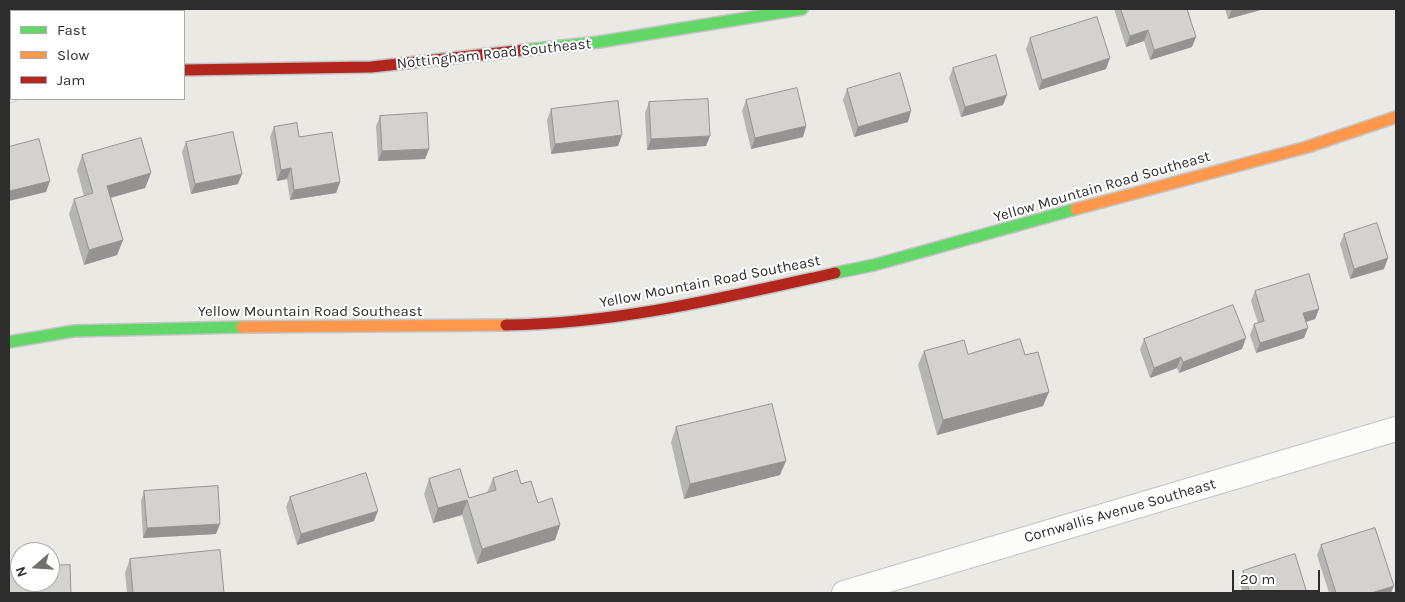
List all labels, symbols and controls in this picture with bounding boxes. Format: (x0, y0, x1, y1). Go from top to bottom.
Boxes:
legend (10, 10, 185, 100)
text: Fast (57, 21, 86, 39)
street label: Nottingham Road Southeast (396, 35, 592, 73)
text: Slow (57, 46, 89, 64)
text: Jam (57, 71, 85, 89)
street label: Yellow Mountain Road Southeast (992, 147, 1212, 227)
street label: Yellow Mountain Road Southeast (598, 252, 822, 312)
street label: Yellow Mountain Road Southeast (198, 303, 422, 321)
street label: Cornwallis Avenue Southeast (1022, 475, 1218, 547)
north arrow (10, 542, 60, 592)
scale bar (1235, 560, 1322, 592)
text: N (12, 564, 31, 579)
text: 20 m (1240, 570, 1275, 588)

